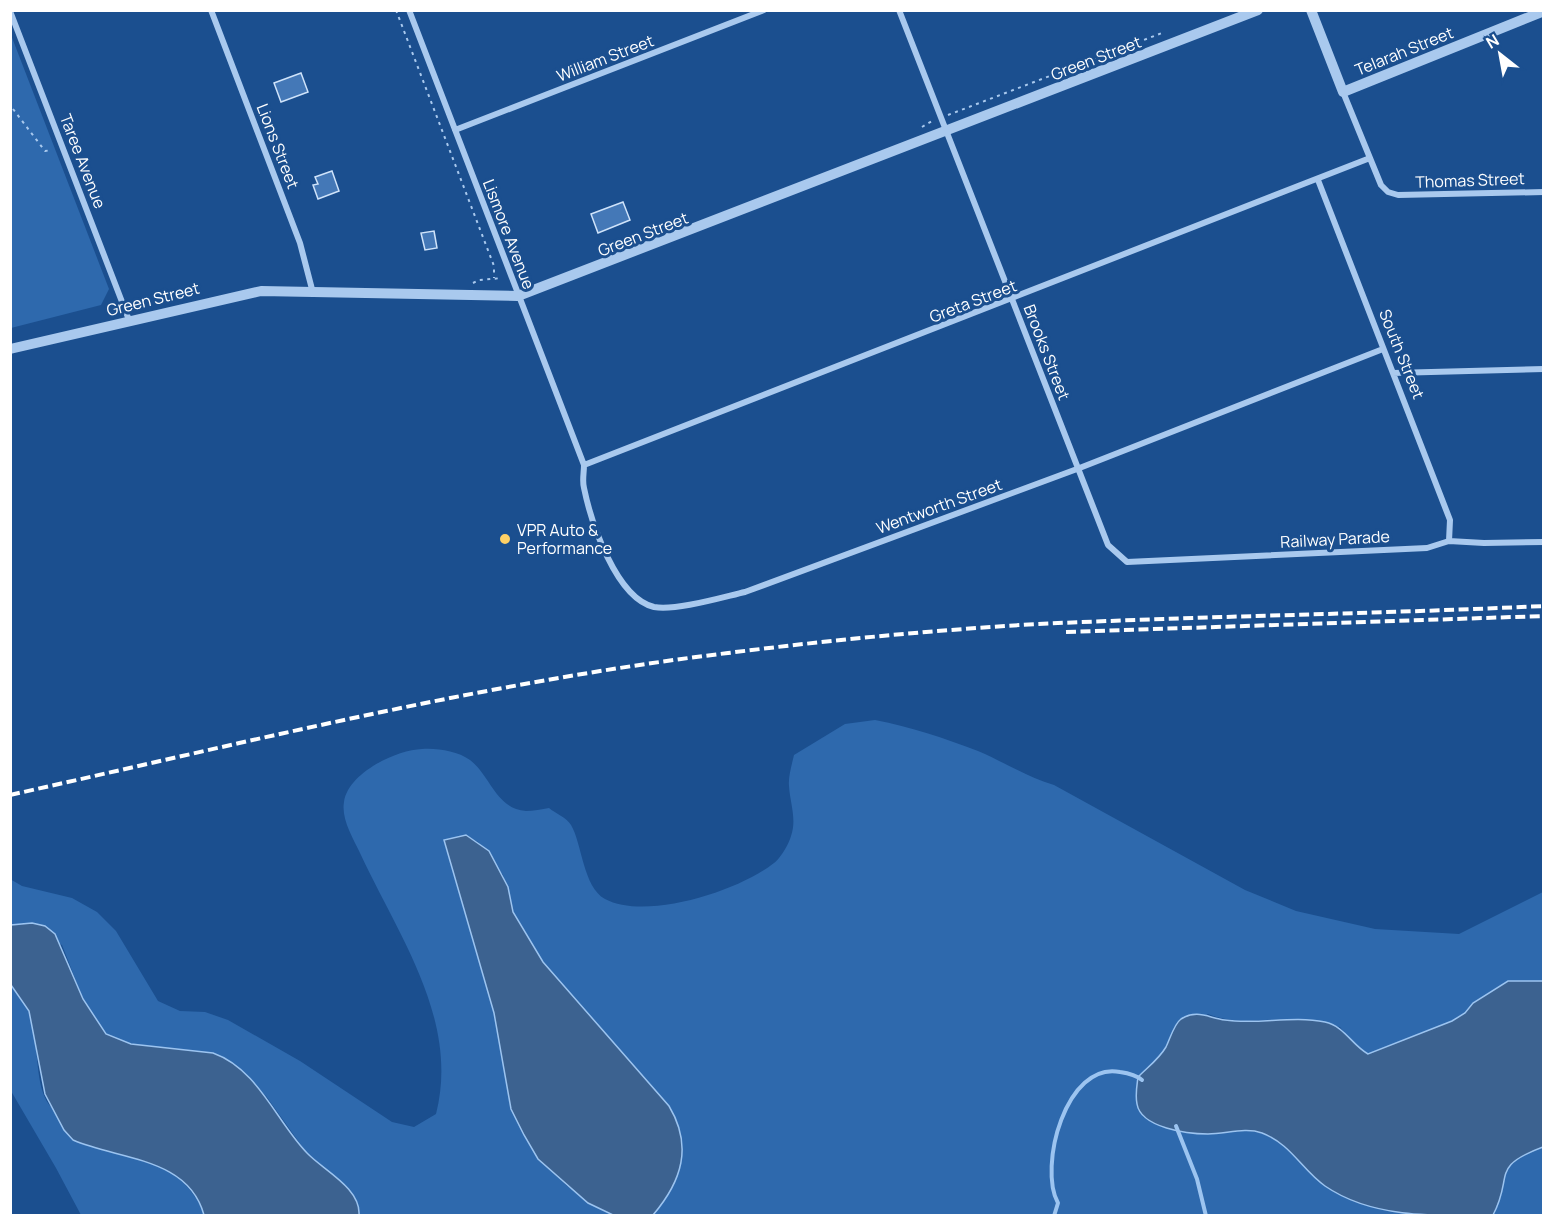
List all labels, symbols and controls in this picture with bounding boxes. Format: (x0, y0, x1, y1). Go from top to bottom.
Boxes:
street label: Telarah Street (1352, 21, 1456, 81)
north arrow (1470, 24, 1530, 84)
street label: William Street (553, 29, 657, 87)
text: N (1482, 29, 1503, 54)
street label: Green Street (1048, 31, 1144, 85)
street label: Lions Street (252, 100, 304, 192)
street label: Taree Avenue (55, 111, 111, 211)
street label: Thomas Street (1415, 167, 1525, 193)
street label: Lismore Avenue (478, 176, 540, 292)
street label: Green Street (595, 207, 691, 261)
street label: Greta Street (926, 274, 1020, 328)
street label: Green Street (104, 277, 202, 321)
street label: Brooks Street (1019, 301, 1075, 403)
street label: South Street (1374, 306, 1430, 402)
street label: Wentworth Street (873, 473, 1005, 539)
place label: VPR Auto & Performance (517, 519, 612, 559)
street label: Railway Parade (1280, 525, 1390, 553)
marker: VPR Auto & Performance (498, 532, 512, 546)

